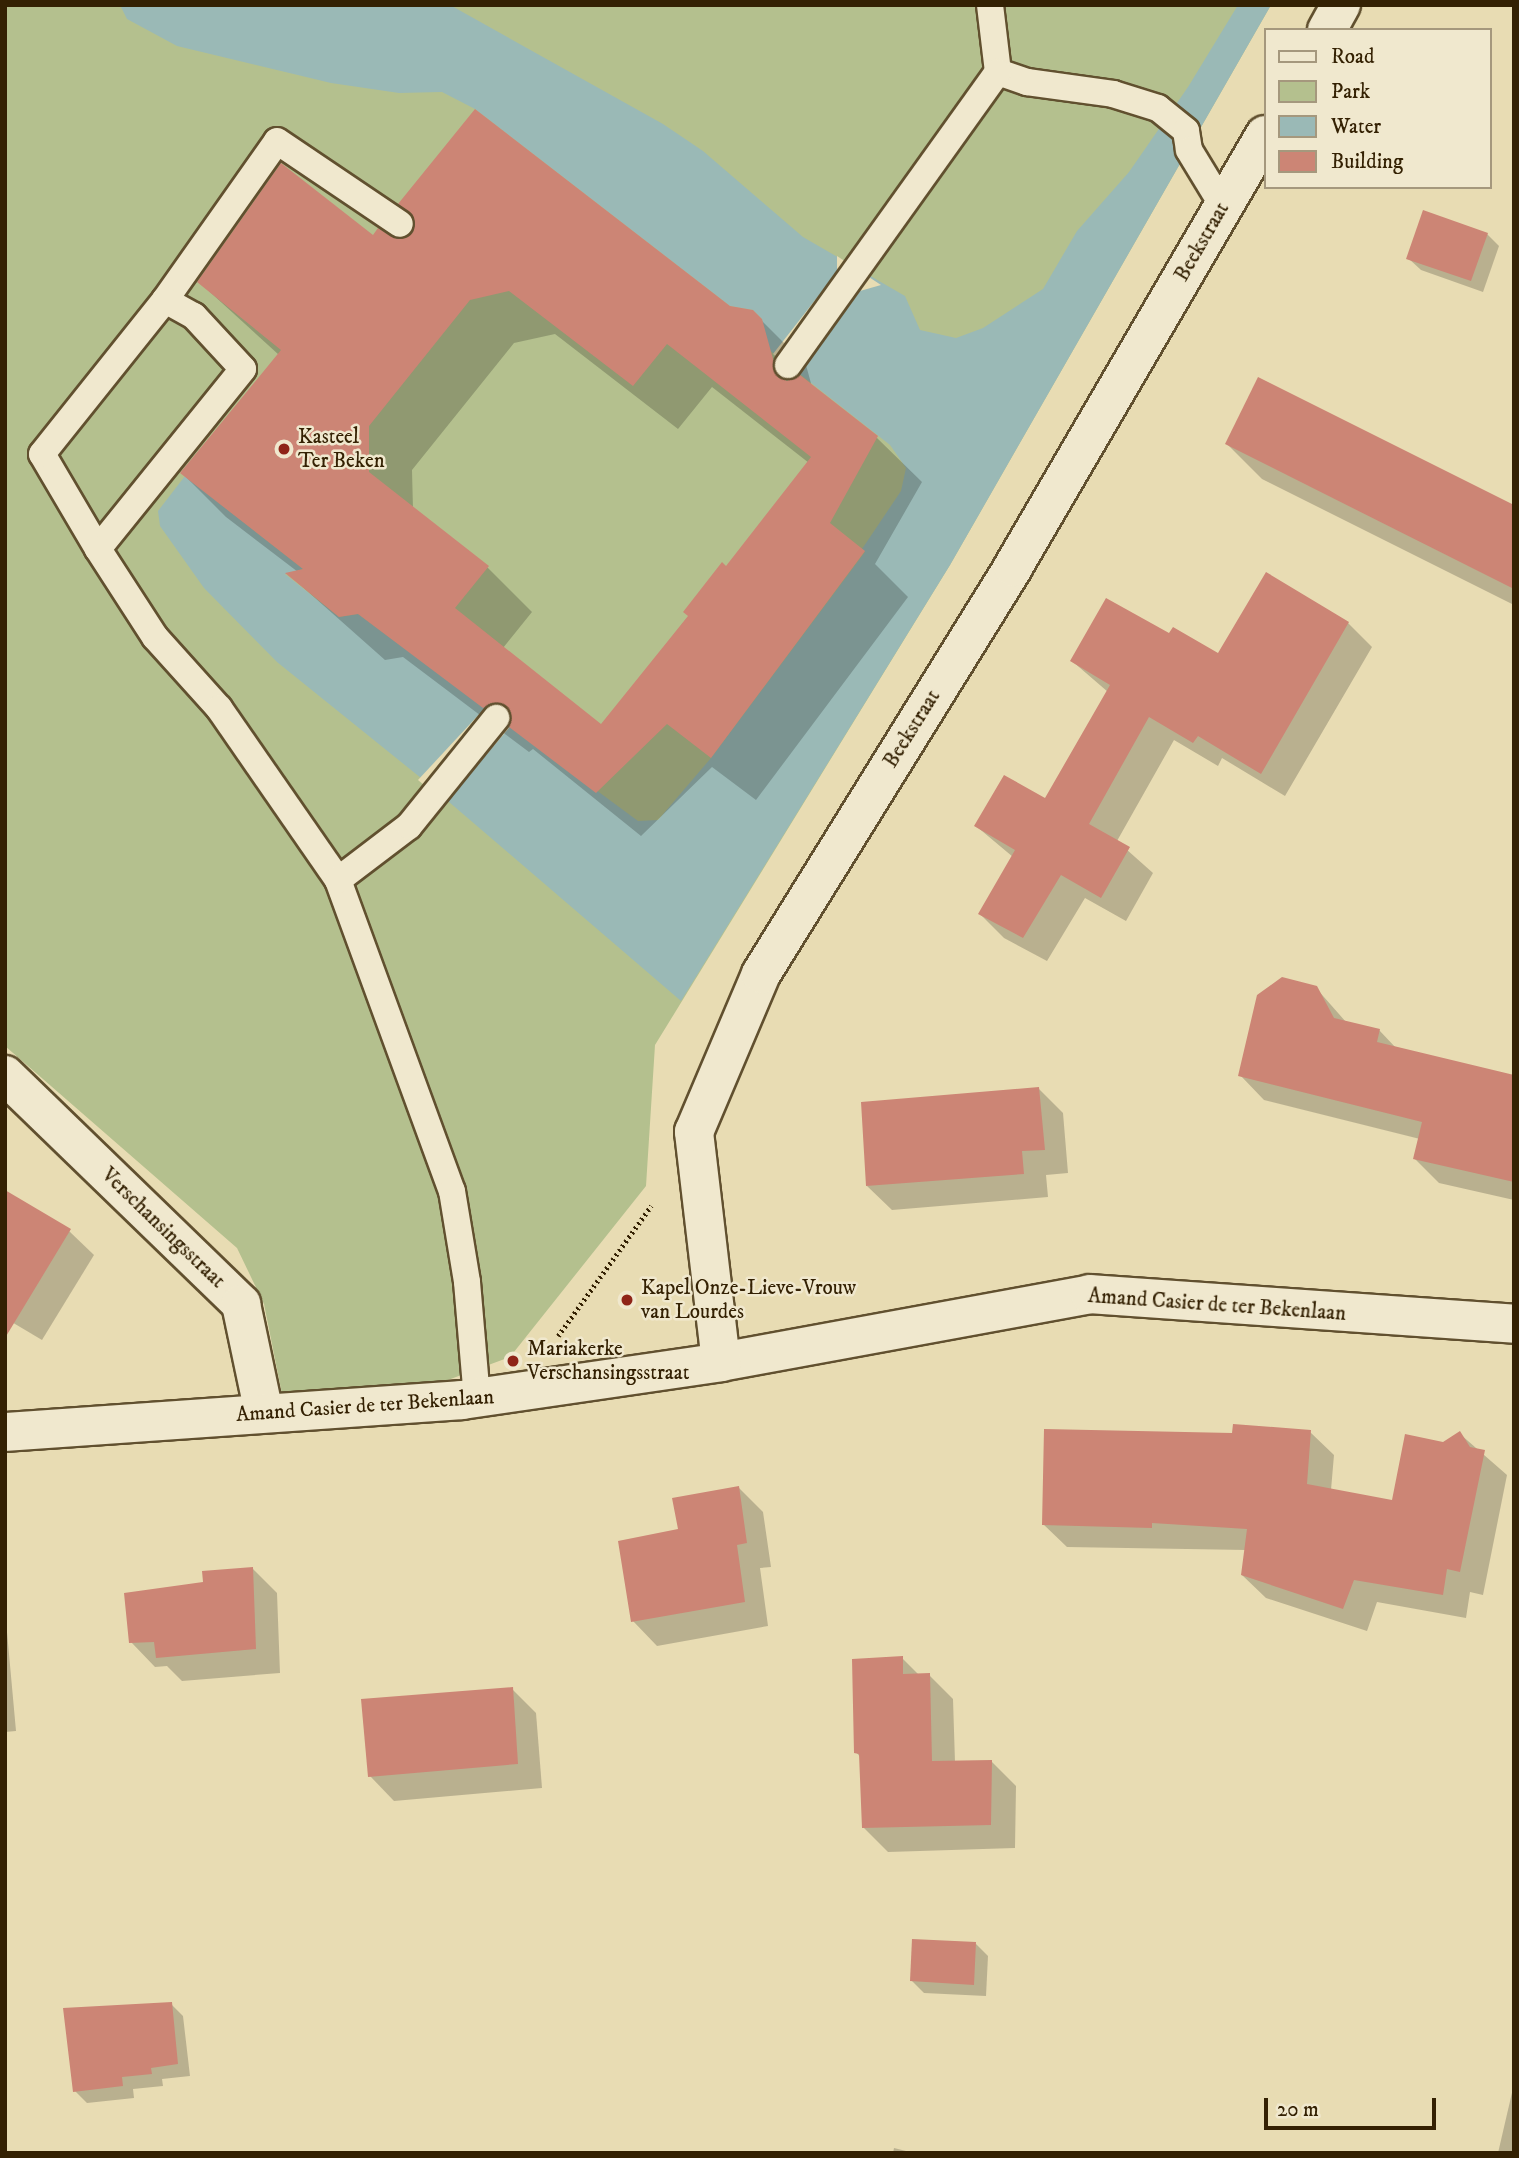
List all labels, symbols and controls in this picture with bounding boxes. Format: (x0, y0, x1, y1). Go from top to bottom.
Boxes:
legend (1264, 28, 1491, 189)
text: Road (1331, 44, 1375, 70)
text: Park (1331, 79, 1370, 105)
text: Water (1331, 114, 1381, 140)
text: Building (1331, 149, 1403, 175)
street label: Beekstraat (1169, 198, 1235, 286)
place label: Kasteel Ter Beken (298, 424, 385, 474)
marker: Kasteel Ter Beken (276, 441, 292, 457)
street label: Beekstraat (878, 685, 946, 773)
street label: Verschansingsstraat (96, 1163, 230, 1293)
place label: Kapel Onze-Lieve-Vrouw van Lourdes (641, 1275, 856, 1325)
street label: Amand Casier de ter Bekenlaan (1087, 1283, 1347, 1327)
marker: Kapel Onze-Lieve-Vrouw van Lourdes (619, 1292, 635, 1308)
place label: Mariakerke Verschansingsstraat (527, 1336, 689, 1386)
marker: Mariakerke Verschansingsstraat (505, 1353, 521, 1369)
street label: Amand Casier de ter Bekenlaan (235, 1384, 495, 1428)
scale bar (1267, 2084, 1438, 2128)
text: 20 m (1277, 2097, 1319, 2123)

